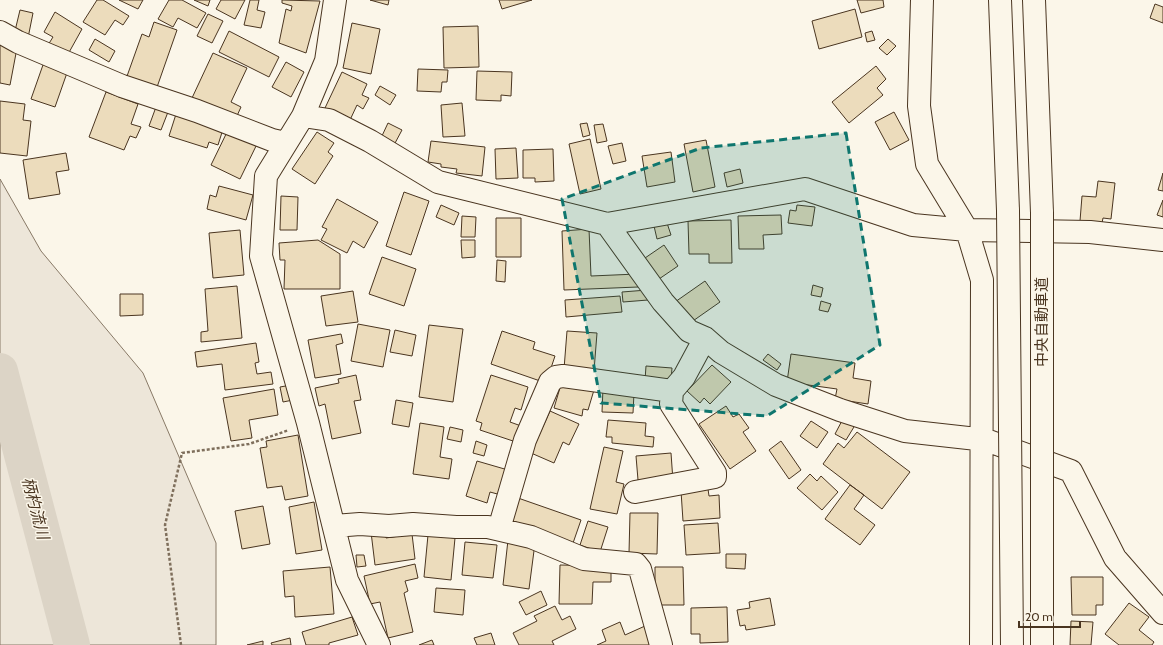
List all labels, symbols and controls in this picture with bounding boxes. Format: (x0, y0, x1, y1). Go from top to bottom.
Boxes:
street label: 中央自動車道 (1033, 277, 1051, 367)
water label: 柄杓流川 (18, 475, 53, 543)
scale bar (1019, 603, 1080, 629)
text: 20 m (1025, 609, 1053, 624)

